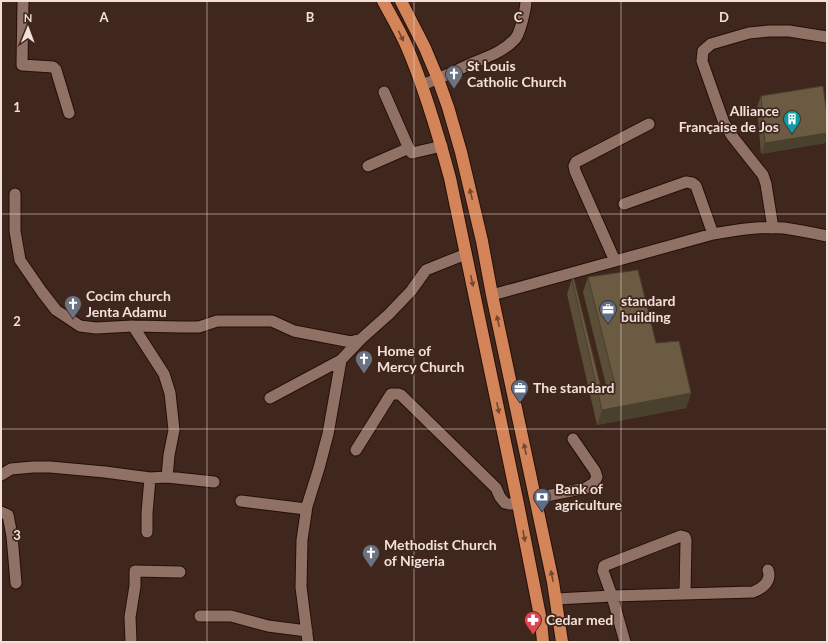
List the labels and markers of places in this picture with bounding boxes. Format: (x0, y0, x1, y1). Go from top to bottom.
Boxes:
place label: St Louis Catholic Church (467, 57, 566, 90)
church icon: St Louis Catholic Church (444, 64, 464, 89)
place label: Alliance Française de Jos (679, 102, 780, 135)
building icon: Alliance Française de Jos (782, 109, 802, 134)
place label: Cocim church Jenta Adamu (86, 287, 171, 320)
place label: standard building (621, 292, 675, 325)
church icon: Cocim church Jenta Adamu (63, 294, 83, 319)
office icon: standard building (598, 299, 618, 324)
place label: Home of Mercy Church (377, 342, 465, 375)
church icon: Home of Mercy Church (354, 349, 374, 374)
office icon: The standard (510, 378, 530, 403)
place label: The standard (533, 379, 614, 396)
place label: Bank of agriculture (555, 480, 623, 513)
bank icon: Bank of agriculture (532, 487, 552, 512)
place label: Methodist Church of Nigeria (384, 536, 497, 569)
church icon: Methodist Church of Nigeria (361, 543, 381, 568)
pharmacy icon: Cedar med (523, 610, 543, 635)
place label: Cedar med (546, 611, 613, 628)

